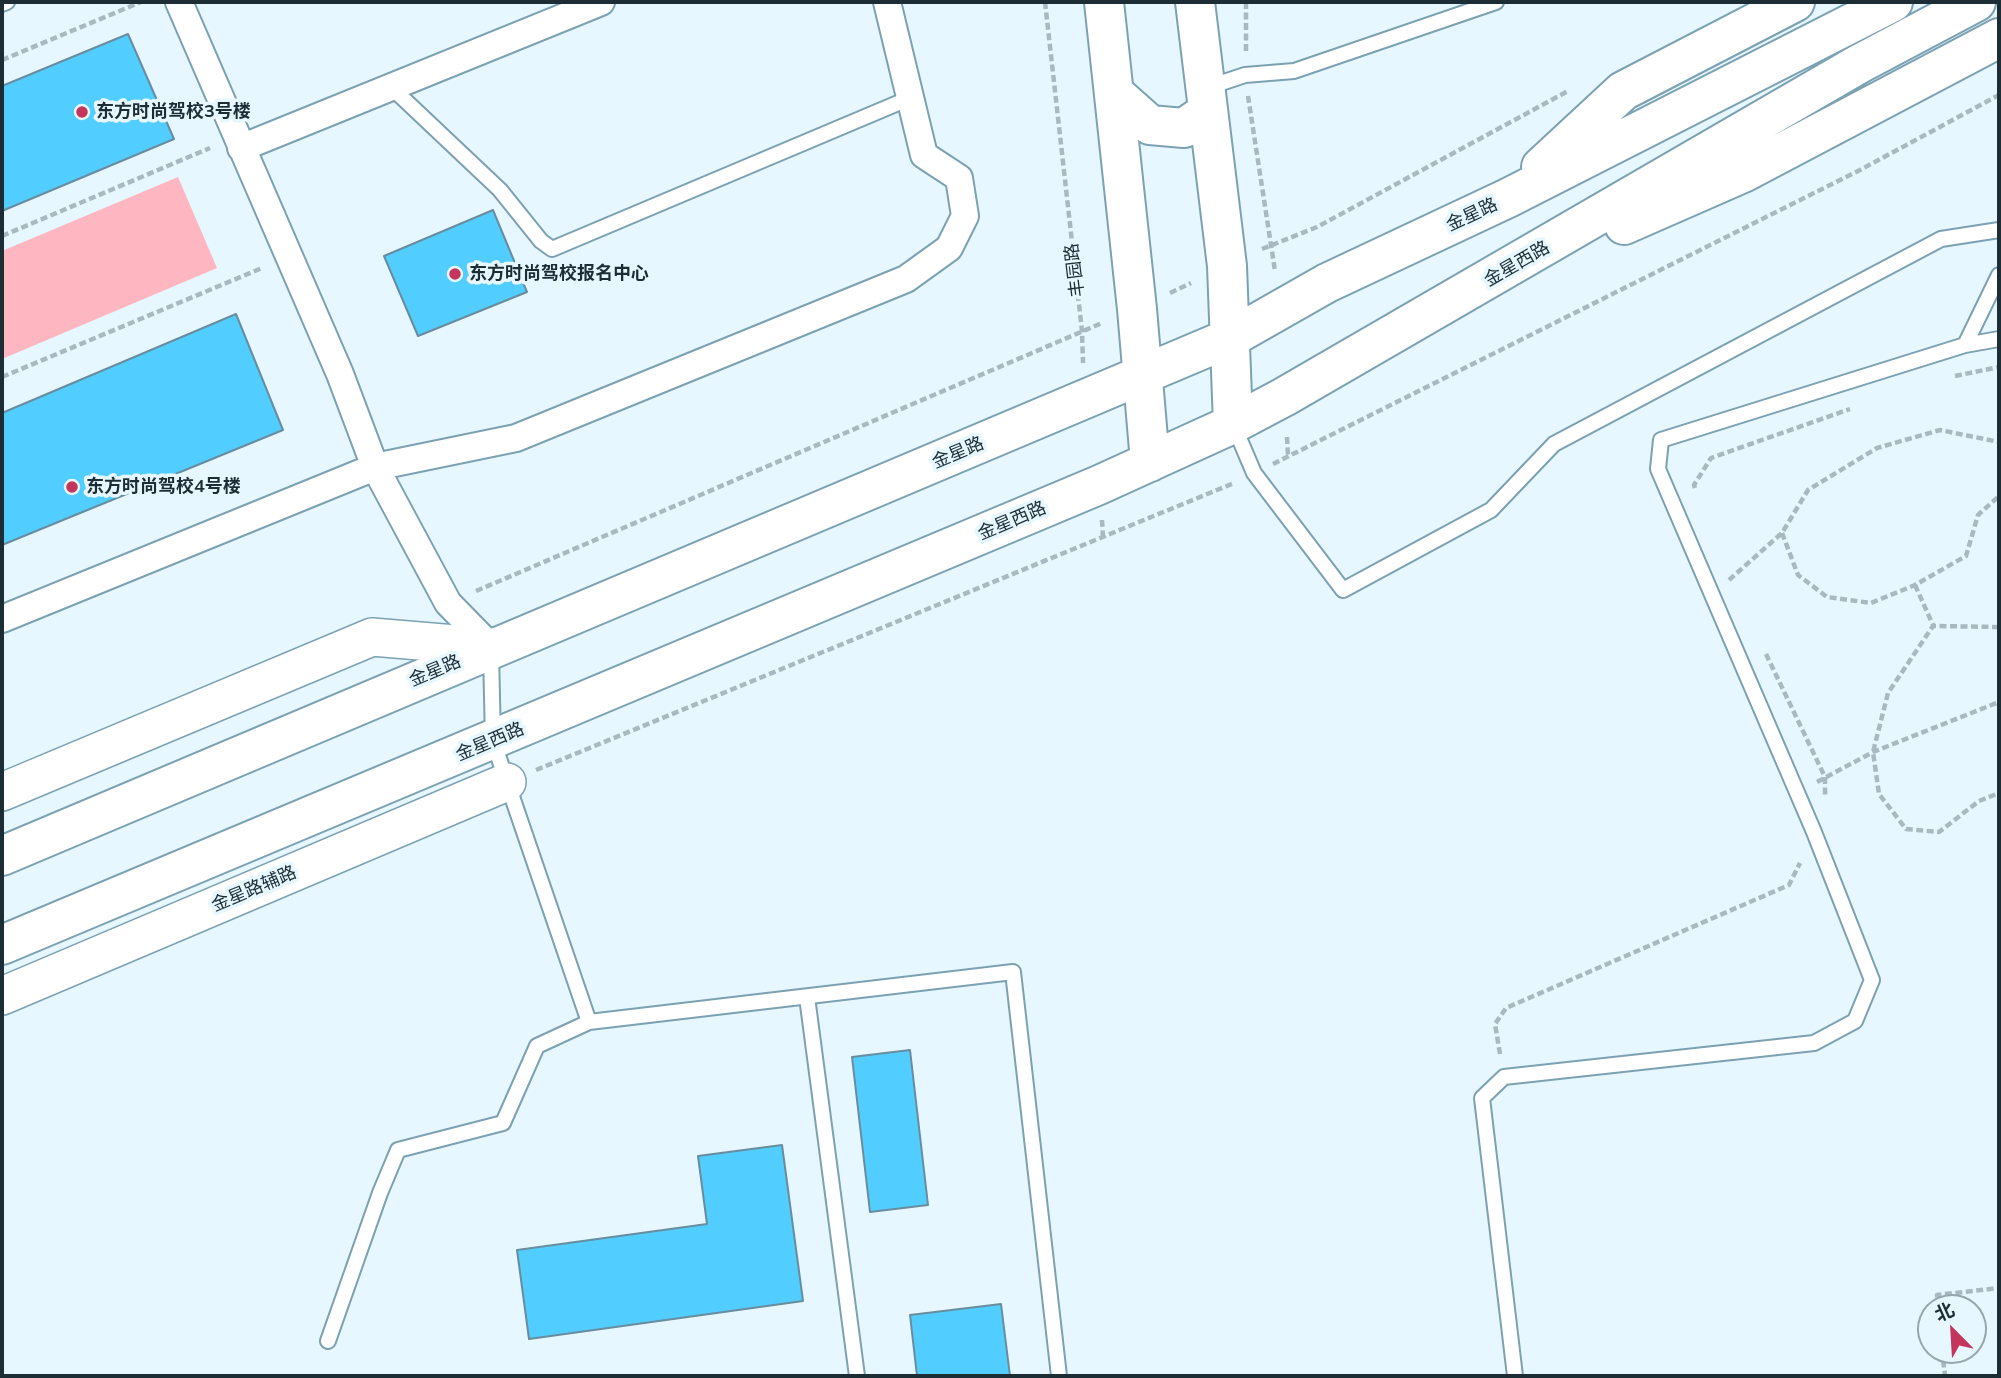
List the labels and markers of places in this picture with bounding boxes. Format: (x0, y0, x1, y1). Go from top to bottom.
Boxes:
place label: 东方时尚驾校3号楼 (96, 101, 251, 123)
marker: 东方时尚驾校3号楼 (74, 104, 90, 120)
place label: 东方时尚驾校报名中心 (469, 263, 649, 285)
marker: 东方时尚驾校报名中心 (447, 266, 463, 282)
place label: 东方时尚驾校4号楼 (86, 476, 241, 498)
marker: 东方时尚驾校4号楼 (64, 479, 80, 495)

